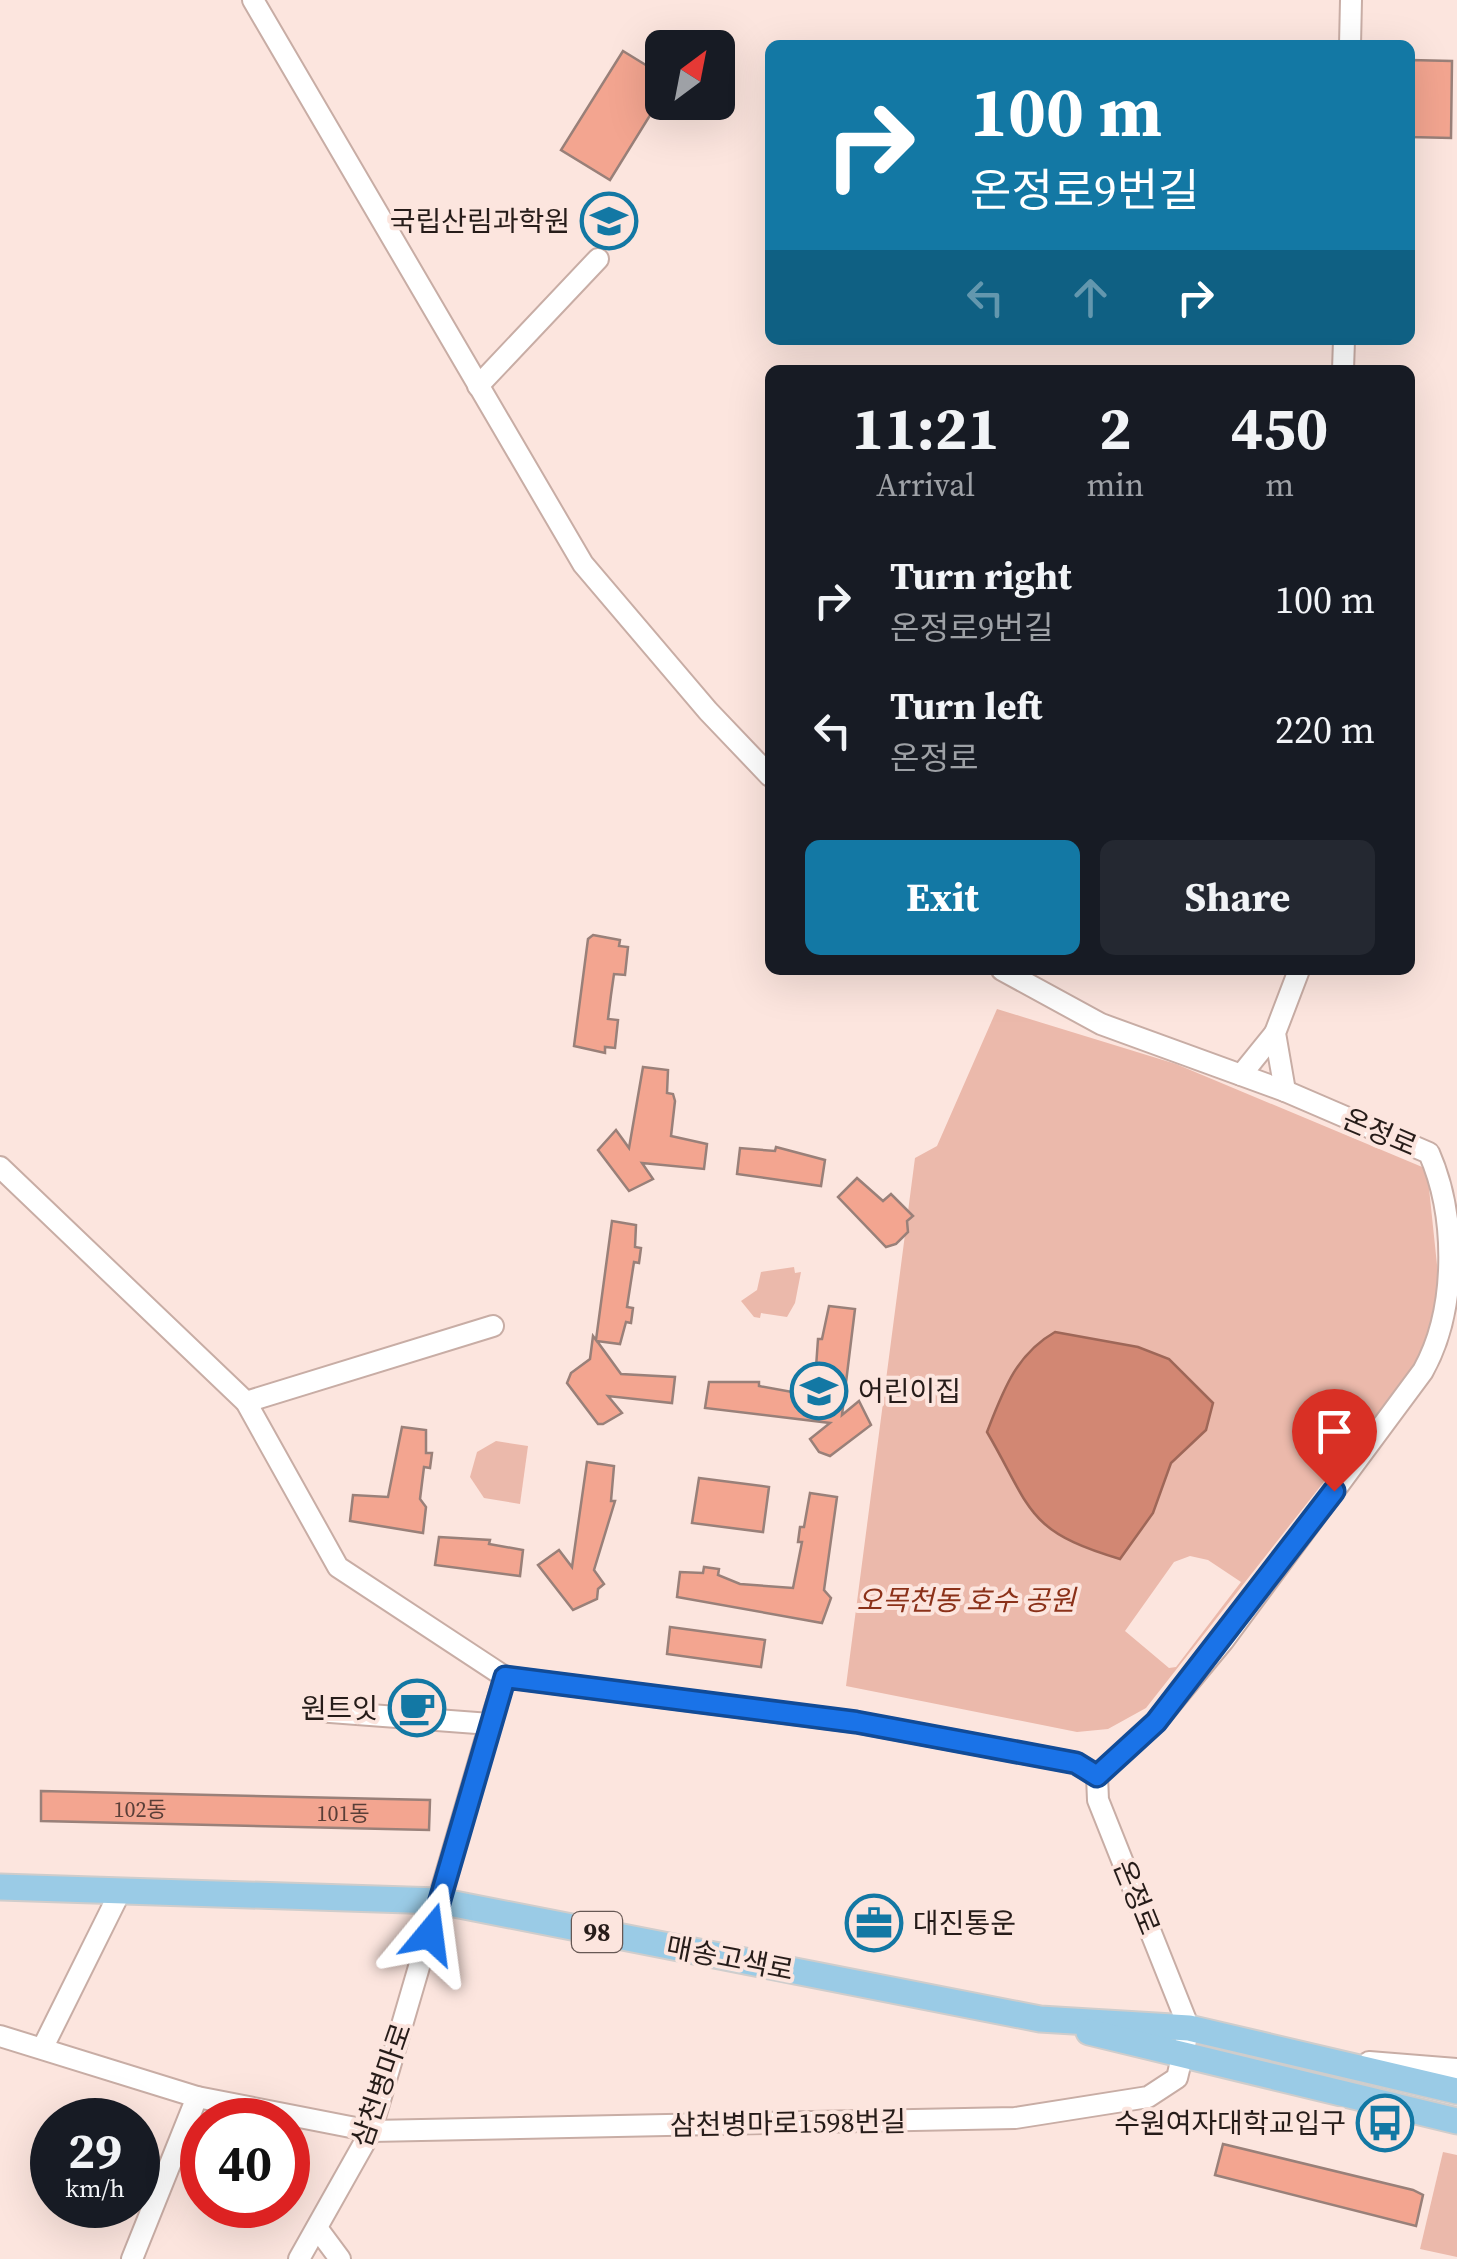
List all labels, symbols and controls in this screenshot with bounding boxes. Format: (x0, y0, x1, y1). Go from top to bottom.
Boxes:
north arrow (645, 30, 735, 120)
map controls (645, 30, 735, 120)
text: 100 m (970, 63, 1162, 159)
icon: right (805, 80, 935, 210)
text: 온정로9번길 (970, 159, 1200, 221)
school or university icon: 국립산림과학원 (579, 191, 639, 251)
place label: 국립산림과학원 (390, 202, 570, 240)
icon: left (958, 270, 1013, 325)
icon: ahead (1063, 270, 1118, 325)
icon: right (1168, 270, 1223, 325)
text: 11:21 (852, 387, 1000, 469)
text: 2 (1099, 387, 1132, 469)
text: 450 (1231, 387, 1328, 469)
text: Arrival (876, 463, 975, 507)
text: min (1086, 463, 1144, 507)
text: m (1265, 463, 1294, 507)
text: Turn right (890, 550, 1072, 602)
icon: right (805, 573, 860, 628)
text: 100 m (1275, 574, 1375, 626)
text: 온정로9번길 (890, 606, 1053, 650)
text: Turn left (890, 680, 1042, 732)
icon: left (805, 703, 860, 758)
text: 220 m (1275, 704, 1375, 756)
text: 온정로 (890, 736, 978, 780)
button: Exit (805, 840, 1080, 955)
button: Share (1100, 840, 1375, 955)
street label: 온정로 (1337, 1099, 1423, 1165)
school or university icon: 어린이집 (789, 1361, 849, 1421)
place label: 어린이집 (858, 1372, 961, 1410)
pin (1292, 1389, 1377, 1492)
icon: arrive (1307, 1404, 1362, 1459)
park label: 오목천동 호수 공원 (856, 1581, 1078, 1619)
cafe icon: 원트잇 (387, 1678, 447, 1738)
place label: 원트잇 (301, 1689, 378, 1727)
house number: 102동 (113, 1794, 167, 1824)
house number: 101동 (316, 1798, 370, 1828)
street label: 온정로 (1105, 1854, 1169, 1940)
position arrow (378, 1882, 482, 1986)
office icon: 대진통운 (844, 1893, 904, 1953)
place label: 대진통운 (913, 1904, 1016, 1942)
road number: 98 (572, 1912, 622, 1952)
street label: 매송고색로 (663, 1927, 797, 1989)
street label: 삼천병마로 (342, 2018, 420, 2152)
bus stop icon: 수원여자대학교입구 (1355, 2093, 1415, 2153)
speed limit sign: 40 (180, 2098, 310, 2228)
street label: 삼천병마로1598번길 (670, 2102, 906, 2144)
place label: 수원여자대학교입구 (1114, 2104, 1346, 2142)
text: 29 (68, 2116, 122, 2185)
text: km/h (65, 2171, 125, 2205)

